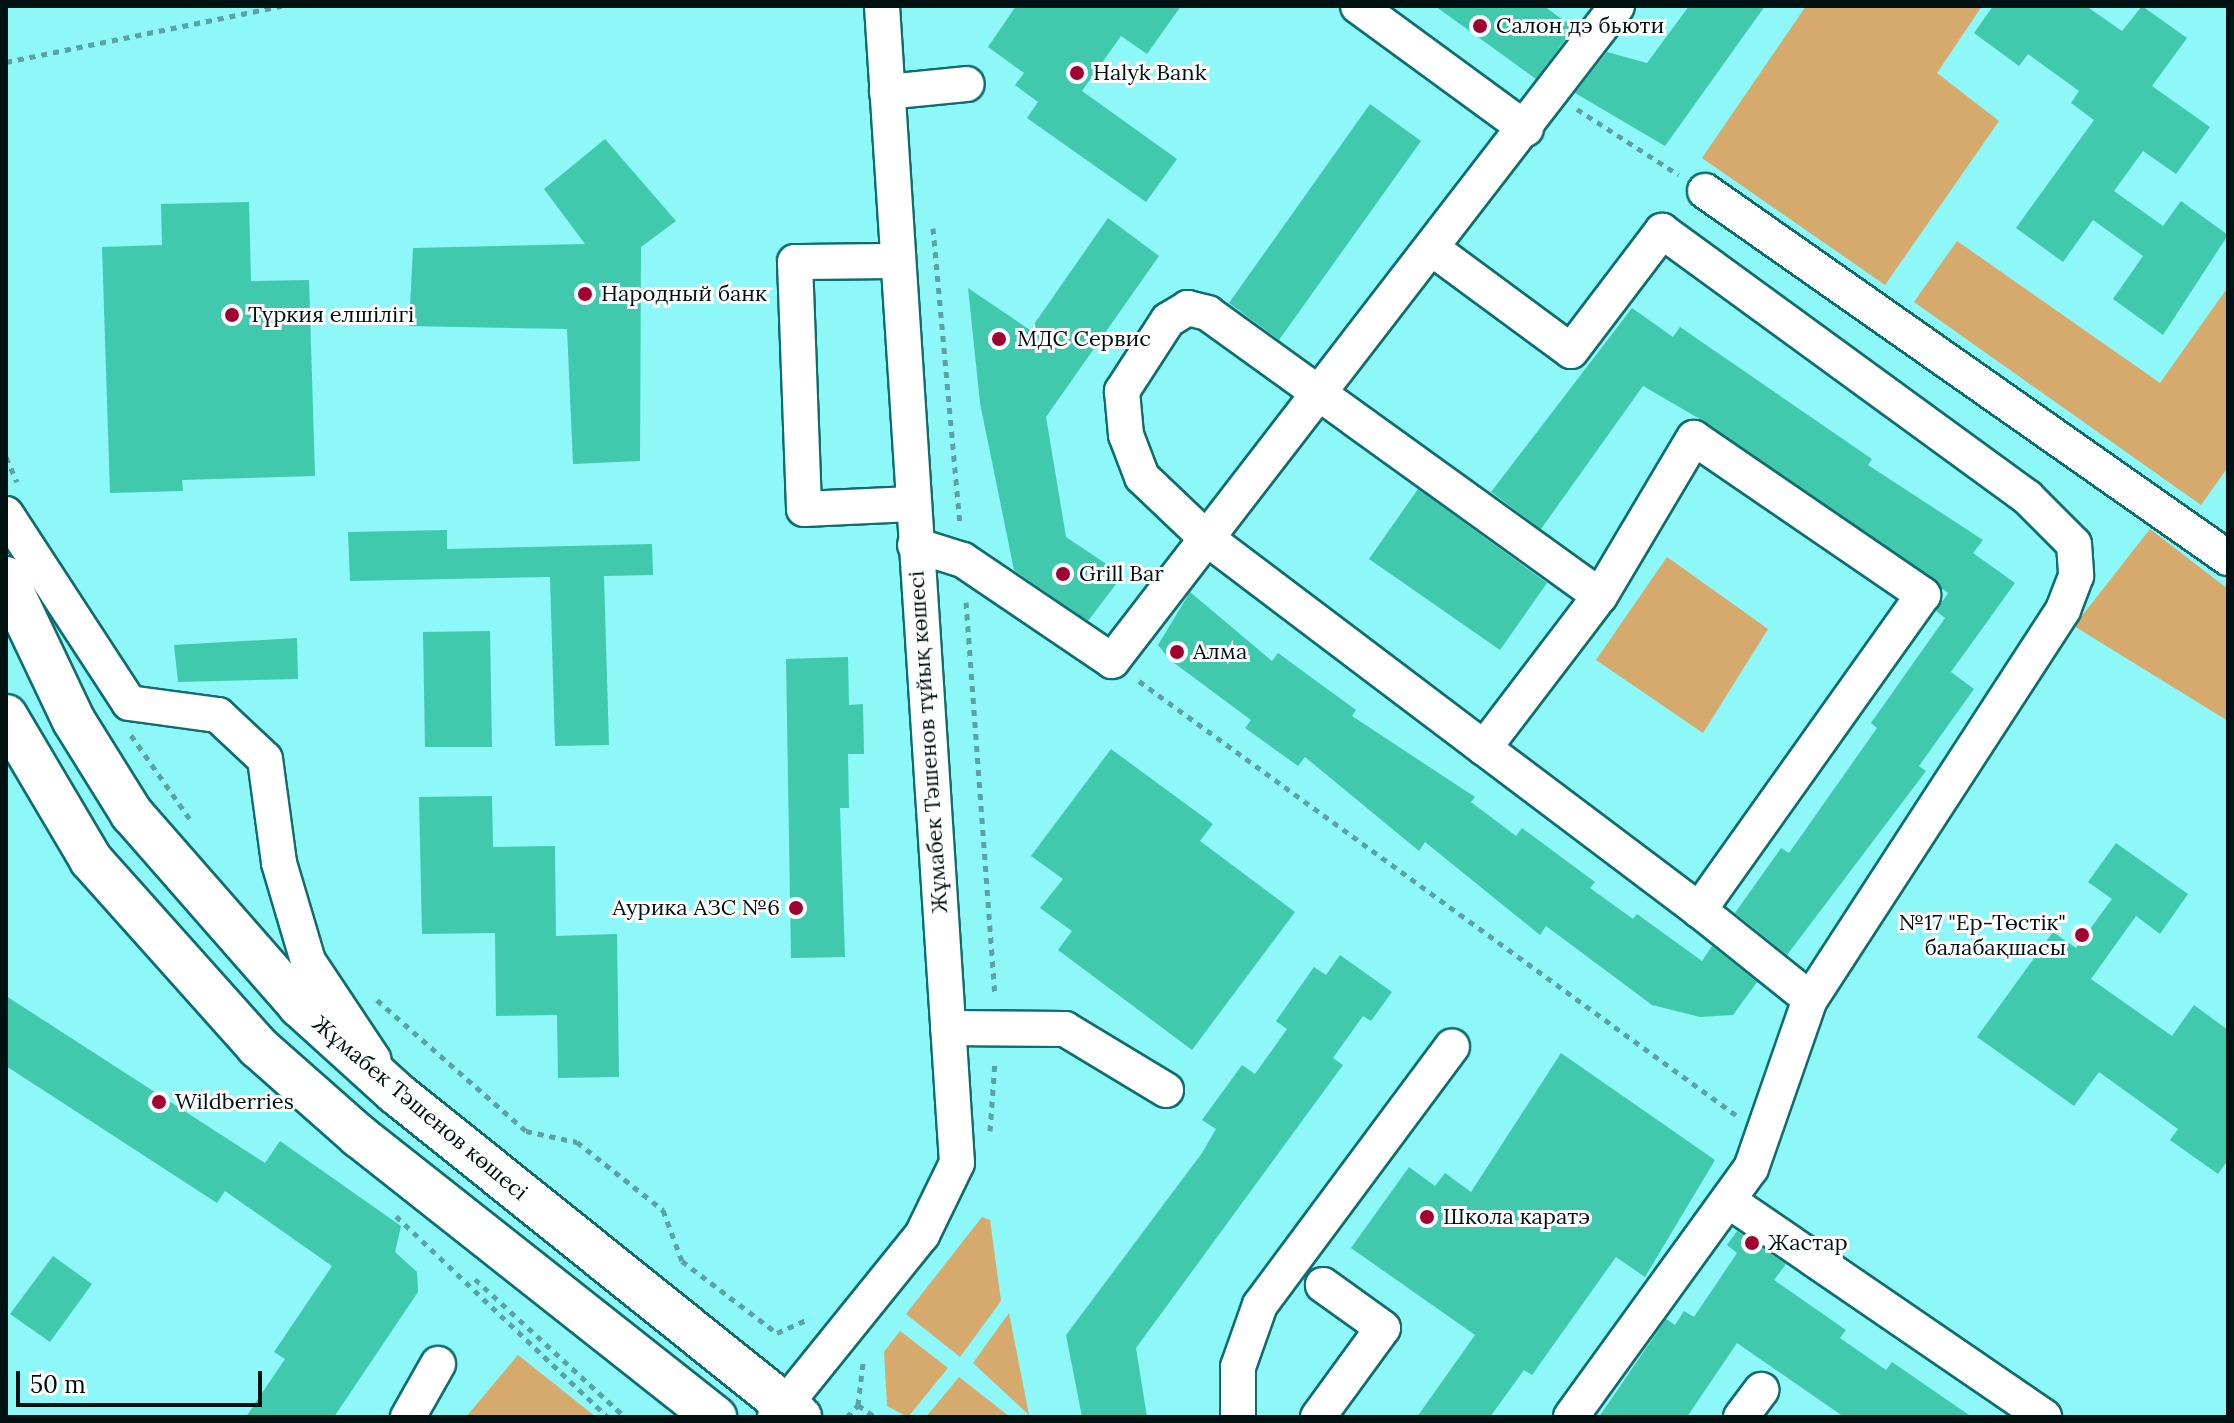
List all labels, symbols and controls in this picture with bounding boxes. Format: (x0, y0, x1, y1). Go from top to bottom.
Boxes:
place label: Салон дэ бьюти (1496, 13, 1664, 39)
marker: Салон дэ бьюти (1471, 17, 1489, 35)
place label: Halyk Bank (1093, 60, 1207, 86)
marker: Halyk Bank (1068, 64, 1086, 82)
place label: Народный банк (601, 281, 767, 307)
marker: Народный банк (576, 285, 594, 303)
place label: Түркия елшілігі (248, 302, 414, 328)
marker: Түркия елшілігі (223, 306, 241, 324)
place label: МДС Сервис (1017, 326, 1151, 352)
marker: МДС Сервис (988, 328, 1010, 350)
place label: Grill Bar (1079, 561, 1164, 587)
marker: Grill Bar (1054, 565, 1072, 583)
street label: Жұмабек Тәшенов тұйық көшесі (903, 570, 953, 914)
place label: Алма (1193, 639, 1247, 665)
marker: Алма (1168, 643, 1186, 661)
place label: Аурика АЗС №6 (612, 895, 780, 921)
marker: Аурика АЗС №6 (787, 899, 805, 917)
place label: №17 "Ер-Төстік" балабақшасы (1899, 909, 2066, 960)
marker: №17 "Ер-Төстік" балабақшасы (2073, 926, 2091, 944)
street label: Жұмабек Тәшенов көшесі (307, 1010, 533, 1206)
place label: Wildberries (175, 1089, 294, 1115)
marker: Wildberries (150, 1093, 168, 1111)
place label: Школа каратэ (1443, 1204, 1590, 1230)
marker: Школа каратэ (1418, 1208, 1436, 1226)
place label: Жастар (1768, 1230, 1848, 1256)
marker: Жастар (1743, 1234, 1761, 1252)
scale bar (20, 1355, 266, 1405)
text: 50 m (30, 1369, 86, 1400)

